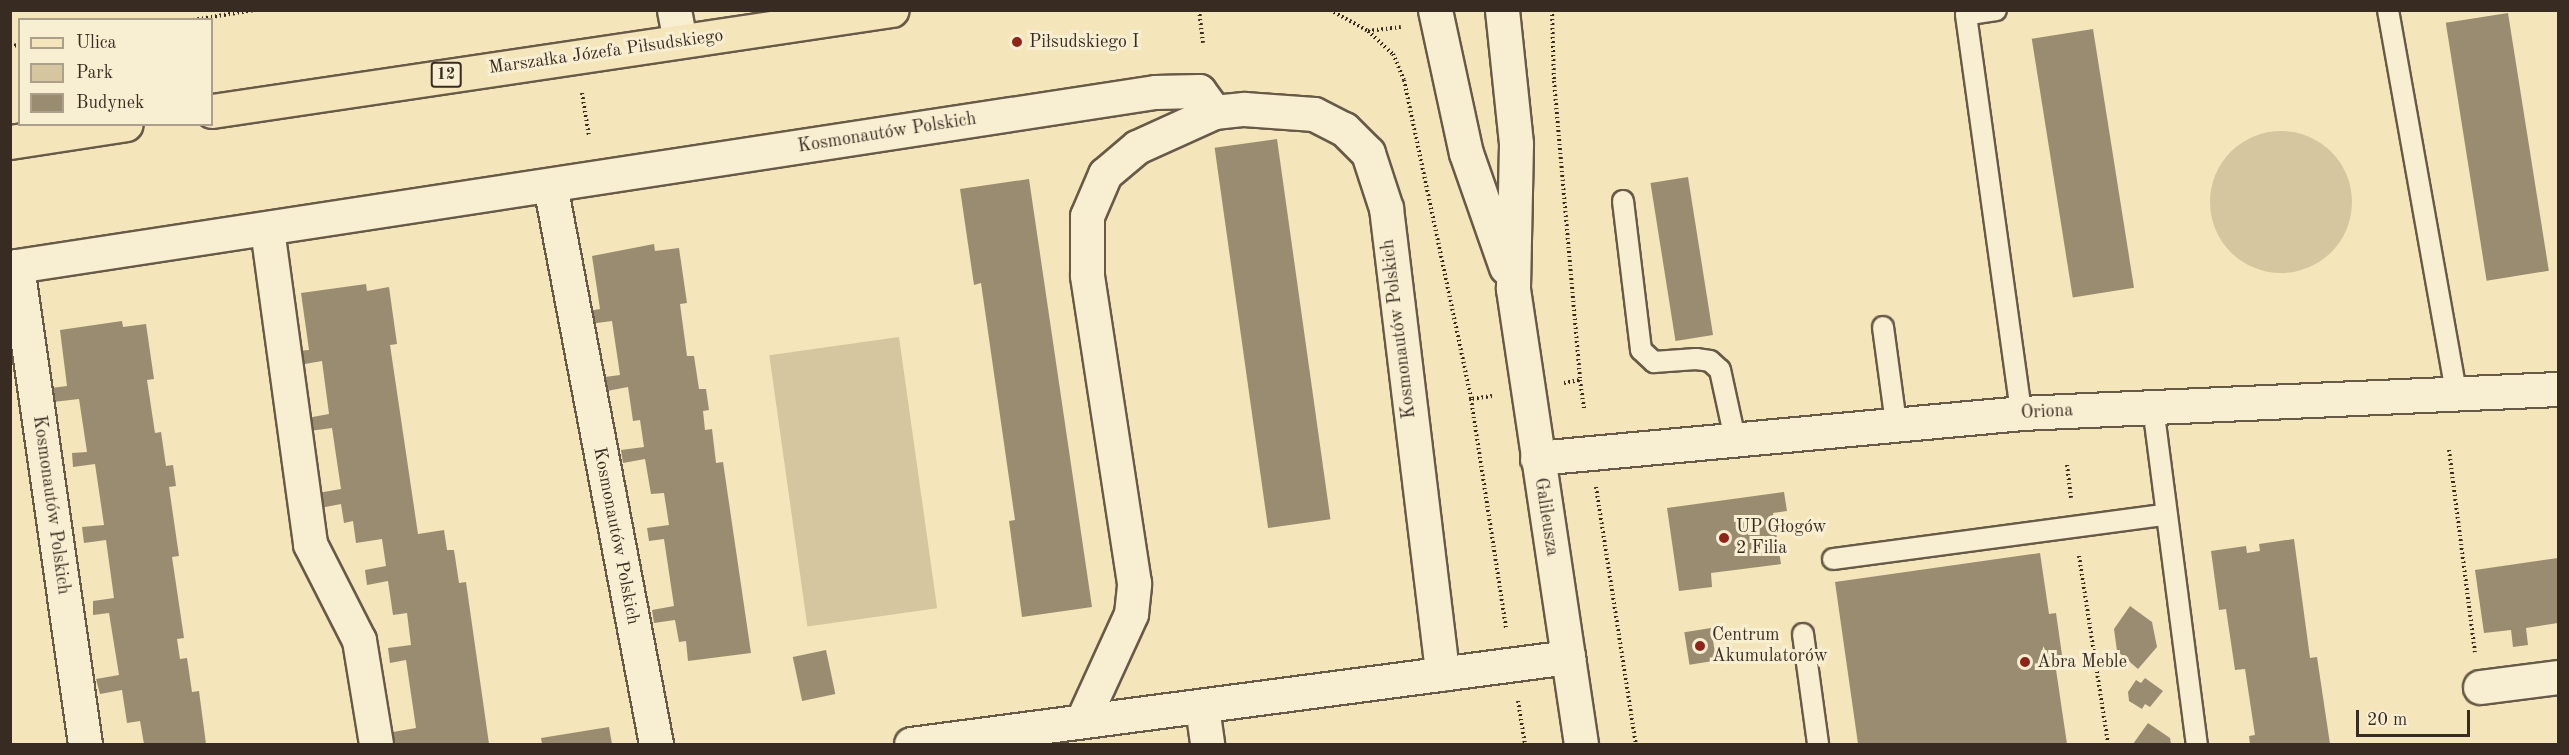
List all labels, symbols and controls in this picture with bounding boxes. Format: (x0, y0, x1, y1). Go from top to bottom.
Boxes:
legend (18, 18, 213, 126)
street label: Marszałka Józefa Piłsudskiego (487, 25, 725, 79)
place label: Piłsudskiego I (1029, 31, 1139, 53)
text: Ulica (76, 34, 117, 52)
marker: Piłsudskiego I (1010, 35, 1024, 49)
road number: 12 (430, 62, 462, 88)
text: Park (76, 64, 113, 82)
text: Budynek (76, 94, 144, 112)
street label: Kosmonautów Polskich (796, 108, 978, 158)
street label: Kosmonautów Polskich (1377, 238, 1421, 420)
street label: Oriona (2020, 400, 2074, 424)
street label: Kosmonautów Polskich (28, 414, 74, 596)
street label: Kosmonautów Polskich (588, 445, 644, 627)
street label: Galileusza (1529, 476, 1563, 558)
place label: UP Głogów 2 Filia (1736, 517, 1827, 560)
marker: UP Głogów 2 Filia (1717, 531, 1731, 545)
place label: Centrum Akumulatorów (1712, 625, 1828, 668)
marker: Centrum Akumulatorów (1693, 639, 1707, 653)
place label: Abra Meble (2037, 651, 2127, 673)
marker: Abra Meble (2018, 655, 2032, 669)
scale bar (2359, 698, 2473, 736)
text: 20 m (2367, 711, 2407, 729)

